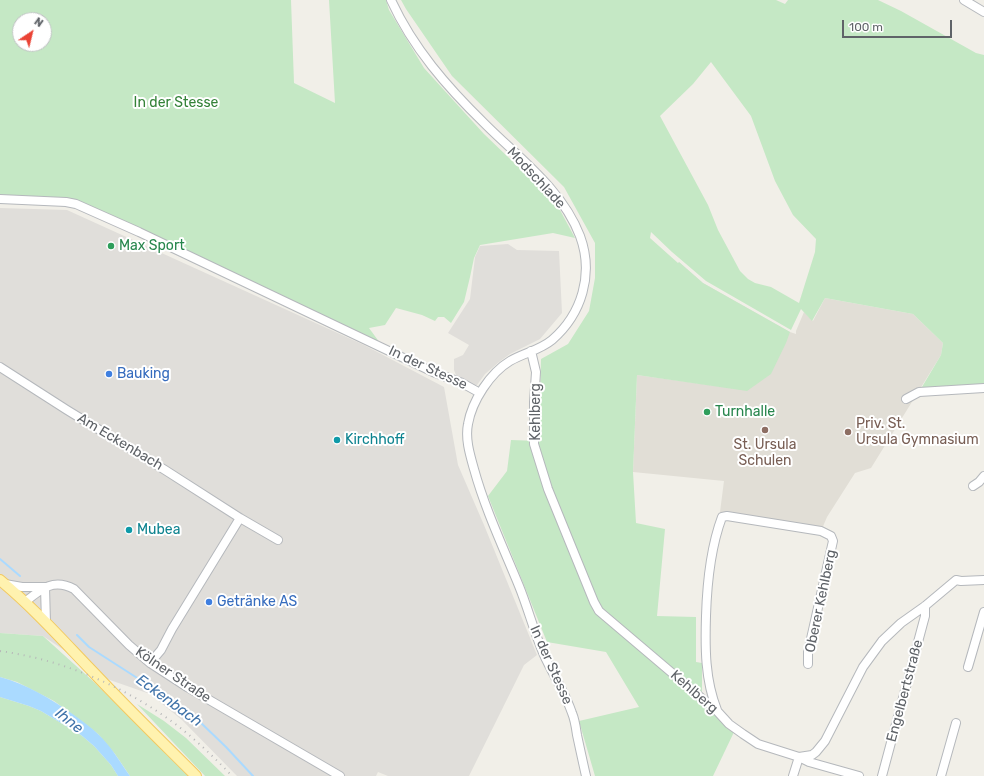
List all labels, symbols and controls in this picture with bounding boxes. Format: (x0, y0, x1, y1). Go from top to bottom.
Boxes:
north arrow (12, 12, 52, 52)
scale bar (844, 12, 954, 38)
text: N (32, 15, 46, 30)
text: 100 m (849, 20, 883, 34)
park label: In der Stesse (134, 95, 218, 111)
street label: Modschlade (503, 144, 569, 212)
place label: Max Sport (119, 238, 185, 254)
marker: Max Sport (106, 241, 116, 251)
street label: In der Stesse (386, 342, 470, 394)
place label: Bauking (117, 366, 170, 382)
marker: Bauking (104, 369, 114, 379)
street label: Kehlberg (528, 383, 544, 441)
place label: Turnhalle (715, 404, 775, 420)
marker: Turnhalle (702, 407, 712, 417)
street label: Am Eckenbach (74, 410, 166, 474)
place label: Priv. St. Ursula Gymnasium (856, 416, 979, 448)
marker: St. Ursula Schulen (760, 425, 770, 435)
marker: Priv. St. Ursula Gymnasium (843, 427, 853, 437)
place label: Kirchhoff (345, 432, 404, 448)
marker: Kirchhoff (332, 435, 342, 445)
place label: St. Ursula Schulen (734, 437, 796, 470)
place label: Mubea (137, 522, 180, 538)
marker: Mubea (124, 525, 134, 535)
street label: Oberer Kehlberg (802, 548, 840, 654)
place label: Getränke AS (217, 594, 297, 610)
marker: Getränke AS (204, 597, 214, 607)
street label: In der Stesse (526, 623, 576, 707)
street label: Engelbertstraße (883, 638, 927, 744)
street label: Kölner Straße (132, 644, 214, 706)
street label: Kehlberg (667, 667, 721, 717)
water label: Eckenbach (132, 671, 206, 731)
water label: Ihne (51, 704, 87, 738)

